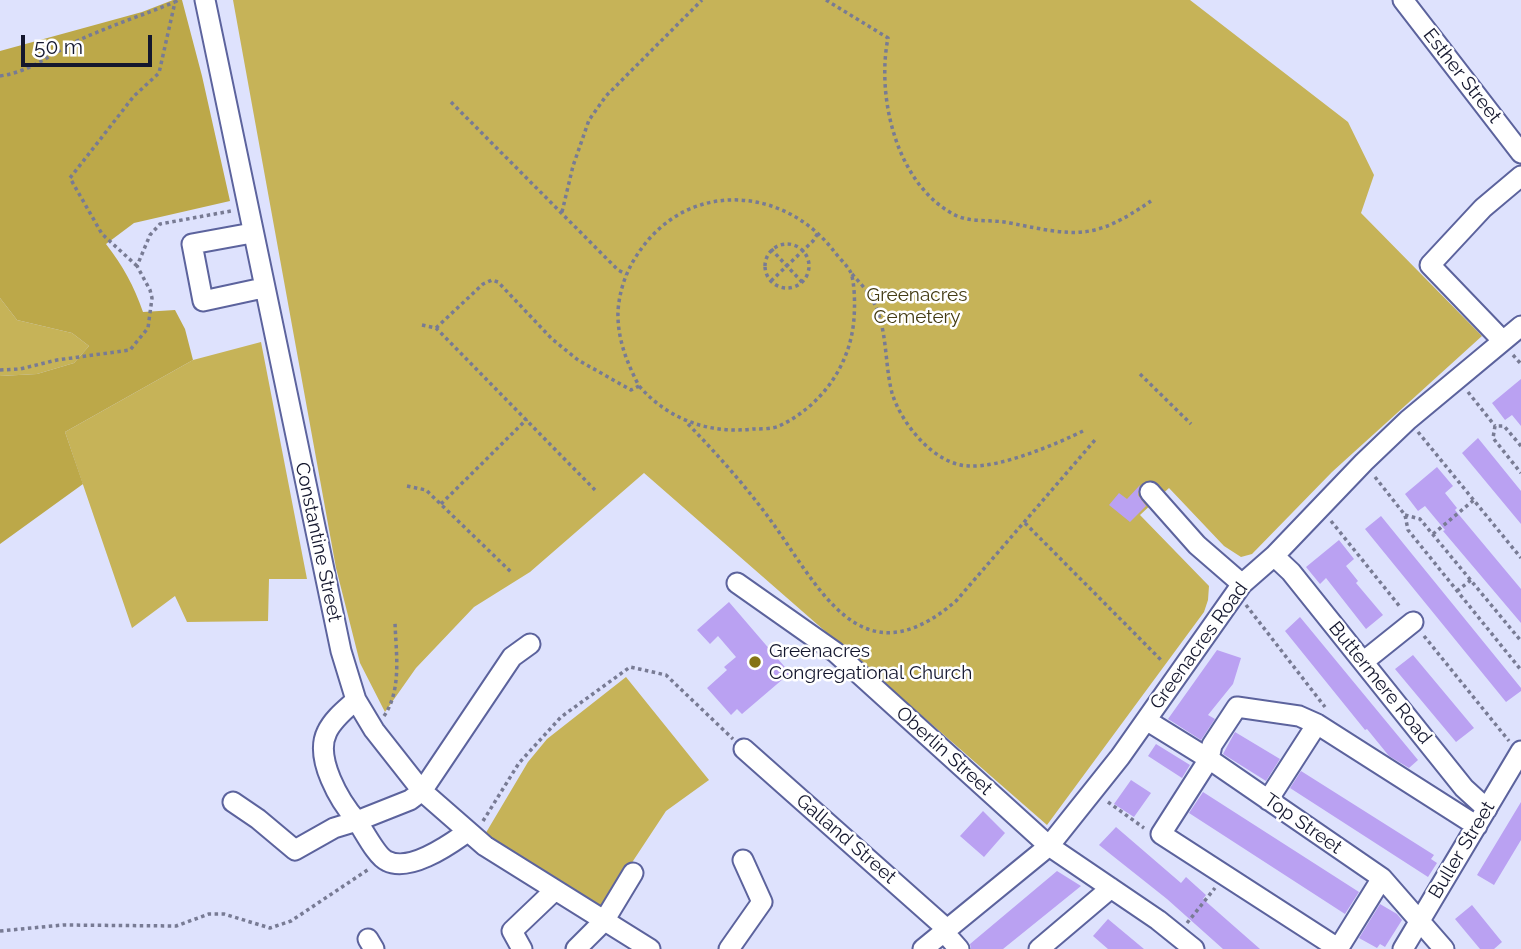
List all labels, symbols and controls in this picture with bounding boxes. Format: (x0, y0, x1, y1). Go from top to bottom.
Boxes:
scale bar (24, 21, 156, 65)
street label: Esther Street (1418, 24, 1506, 128)
text: 50 m (34, 34, 83, 59)
park label: Greenacres Cemetery (867, 284, 967, 328)
street label: Constantine Street (290, 460, 346, 624)
street label: Greenacres Road (1145, 578, 1253, 714)
street label: Buttermere Road (1324, 617, 1436, 749)
place label: Greenacres Congregational Church (769, 640, 972, 684)
marker: Greenacres Congregational Church (747, 654, 763, 670)
street label: Oberlin Street (891, 702, 997, 800)
street label: Galland Street (791, 789, 901, 889)
street label: Top Street (1260, 789, 1346, 859)
street label: Buller Street (1424, 797, 1500, 903)

